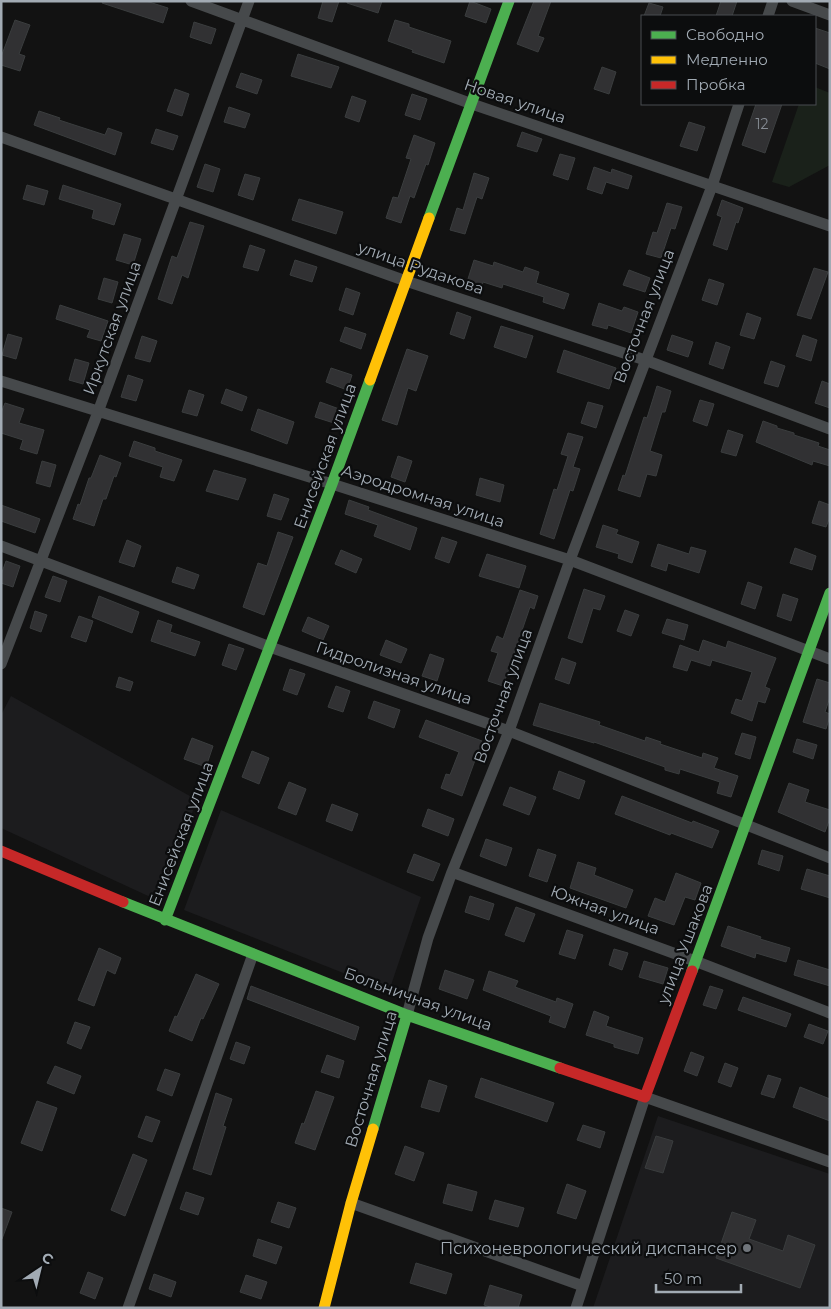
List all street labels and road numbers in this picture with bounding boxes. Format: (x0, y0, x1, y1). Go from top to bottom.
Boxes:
street label: Новая улица (462, 75, 568, 127)
street label: улица Рудакова (355, 237, 486, 298)
street label: Восточная улица (610, 246, 678, 386)
street label: Иркутская улица (79, 259, 145, 397)
street label: Енисейская улица (290, 381, 360, 531)
street label: Аэродромная улица (339, 461, 507, 531)
street label: Восточная улица (470, 626, 536, 766)
street label: Гидролизная улица (314, 637, 474, 709)
street label: Енисейская улица (145, 759, 217, 909)
street label: Южная улица (548, 881, 662, 939)
street label: улица Ушакова (653, 881, 717, 1008)
street label: Больничная улица (341, 963, 495, 1035)
street label: Восточная улица (341, 1008, 401, 1150)

